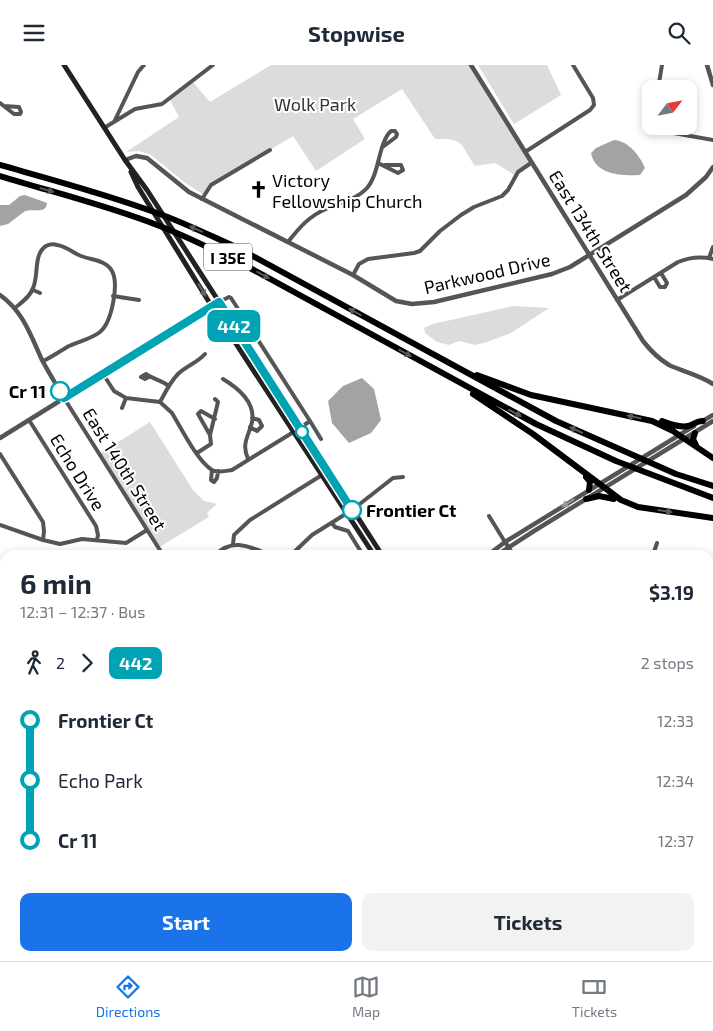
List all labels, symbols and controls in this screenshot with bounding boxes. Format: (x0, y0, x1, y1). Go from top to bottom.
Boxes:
icon: menu (20, 19, 48, 47)
icon: search (665, 19, 693, 47)
text: Stopwise (308, 20, 405, 46)
north arrow (642, 80, 698, 135)
map controls (642, 80, 697, 135)
park label: Wolk Park (274, 93, 356, 115)
street label: East 134th Street (545, 166, 637, 296)
place label: Victory Fellowship Church (272, 169, 423, 212)
church icon: Victory Fellowship Church (248, 180, 268, 200)
one-way arrow (39, 186, 54, 194)
one-way arrow (189, 224, 203, 232)
road number: I 35E (204, 243, 252, 271)
street label: Parkwood Drive (422, 248, 552, 298)
one-way arrow (255, 271, 270, 279)
one-way arrow (198, 283, 207, 296)
one-way arrow (348, 308, 362, 317)
line badge: 442 (205, 310, 263, 342)
text: 442 (217, 315, 251, 337)
one-way arrow (398, 349, 412, 357)
place label: Cr 11 (9, 380, 46, 402)
marker: Cr 11 (50, 381, 70, 401)
street label: East 140th Street (78, 404, 172, 534)
one-way arrow (508, 409, 523, 417)
one-way arrow (627, 413, 642, 421)
unlabelled marker (295, 425, 309, 439)
one-way arrow (569, 426, 583, 434)
street label: Echo Drive (46, 430, 110, 514)
one-way arrow (562, 498, 575, 507)
place label: Frontier Ct (366, 499, 457, 521)
marker: Frontier Ct (342, 500, 362, 520)
one-way arrow (657, 507, 673, 515)
text: 6 min (20, 566, 92, 600)
text: $3.19 (649, 581, 694, 604)
text: 12:31 – 12:37 · Bus (20, 602, 145, 621)
icon: walk (20, 649, 48, 677)
icon: forward (73, 649, 101, 677)
text: 442 (119, 652, 152, 674)
text: 2 (56, 653, 65, 672)
text: 2 stops (641, 653, 694, 672)
text: Frontier Ct (58, 709, 153, 732)
text: 12:33 (657, 711, 694, 730)
text: Echo Park (58, 769, 143, 792)
text: 12:34 (656, 771, 694, 790)
text: Cr 11 (58, 829, 97, 852)
text: 12:37 (658, 831, 694, 850)
button: Start (20, 893, 352, 951)
button: Tickets (362, 893, 694, 951)
tab: Directions (96, 973, 160, 1020)
tab: Map (352, 973, 380, 1020)
tab: Tickets (572, 973, 617, 1020)

